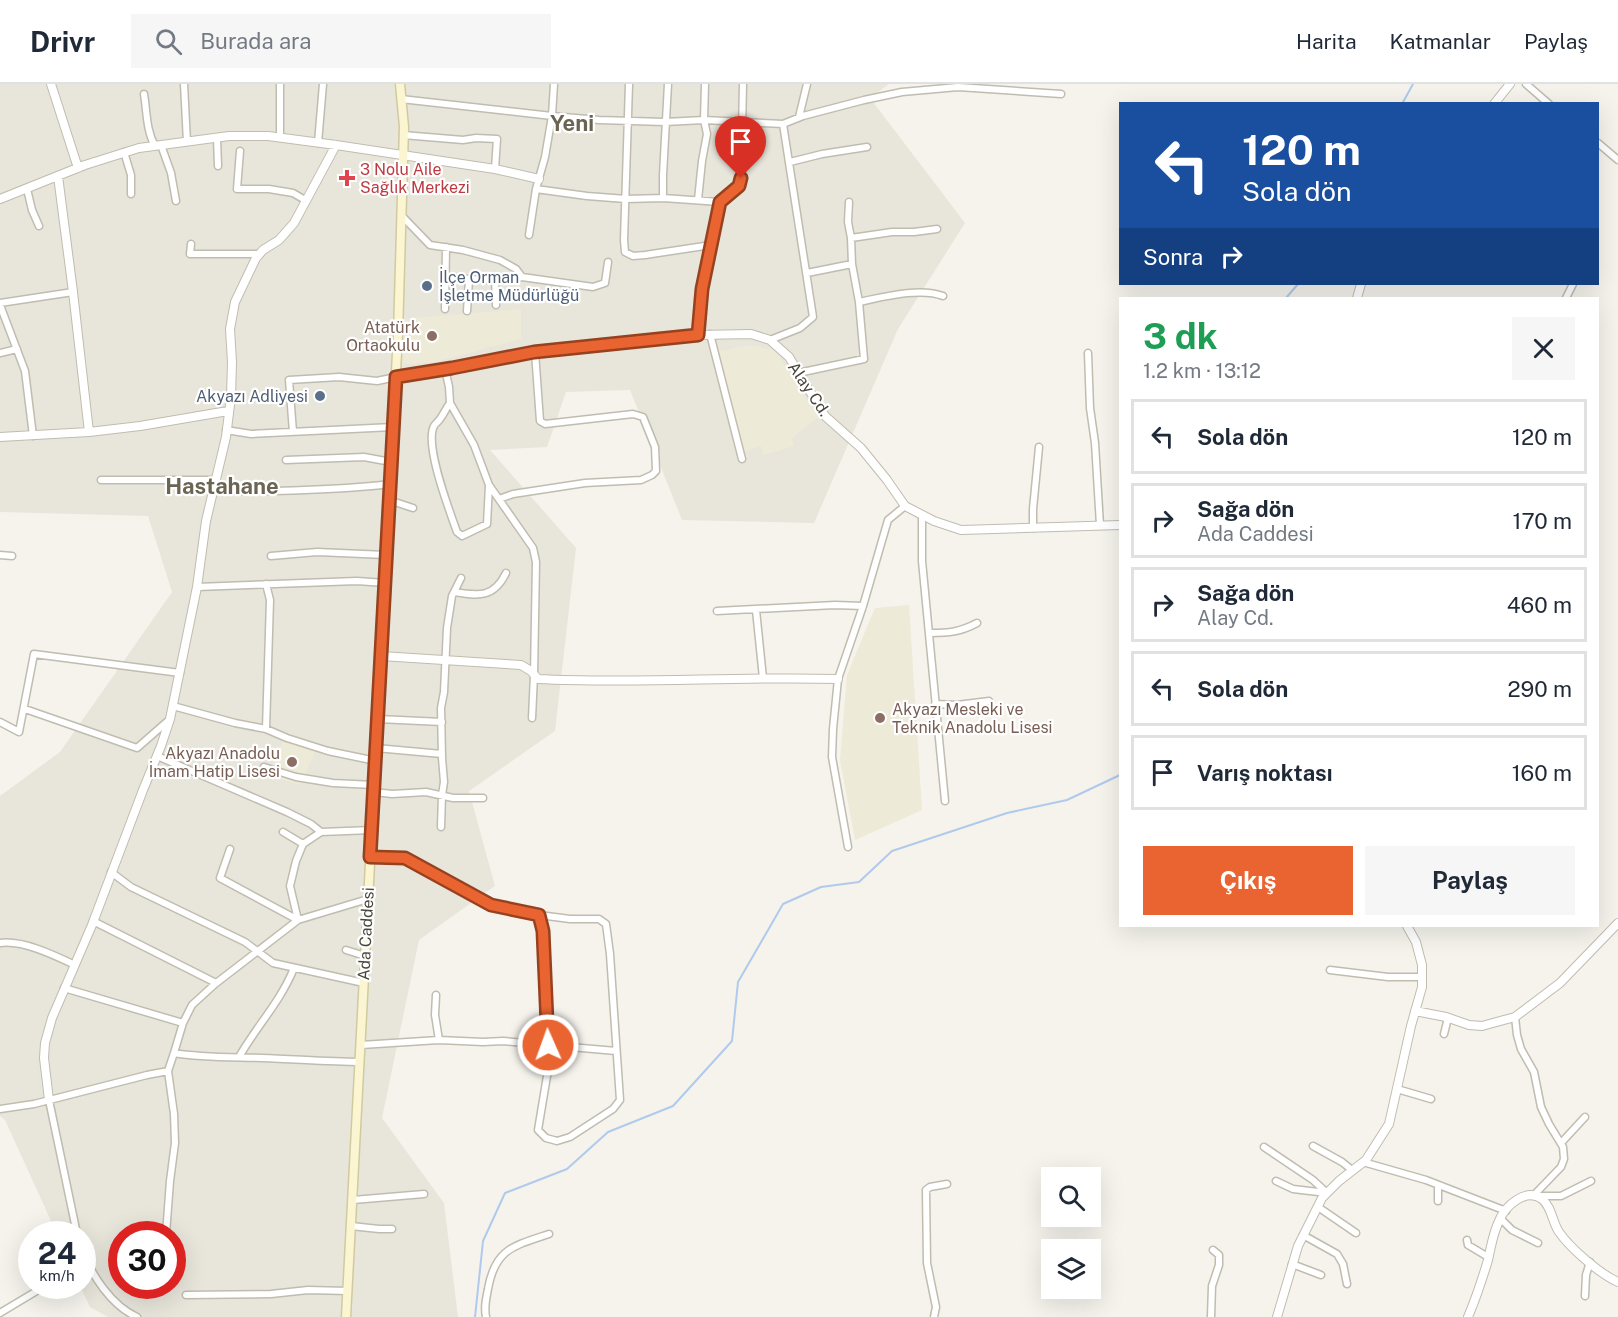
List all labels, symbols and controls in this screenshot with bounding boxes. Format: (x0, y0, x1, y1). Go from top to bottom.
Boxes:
search box (131, 14, 551, 68)
text: Drivr (30, 25, 95, 58)
icon: search (152, 25, 185, 58)
text: Burada ara (200, 28, 311, 54)
text: Harita (1296, 29, 1357, 54)
text: Katmanlar (1390, 29, 1491, 54)
text: Paylaş (1524, 29, 1588, 54)
district label: Yeni (550, 110, 594, 136)
pin (715, 116, 766, 178)
icon: arrive (724, 125, 757, 158)
text: 120 m (1242, 125, 1361, 174)
icon: left (1143, 126, 1221, 204)
place label: 3 Nolu Aile Sağlık Merkezi (360, 160, 470, 197)
marker: 3 Nolu Aile Sağlık Merkezi (338, 169, 356, 187)
text: Sola dön (1242, 175, 1352, 207)
icon: right (1215, 240, 1248, 273)
text: Sonra (1143, 244, 1203, 270)
place label: İlçe Orman İşletme Müdürlüğü (439, 267, 579, 305)
marker: İlçe Orman İşletme Müdürlüğü (420, 279, 434, 293)
text: 3 dk (1143, 315, 1218, 357)
button: close (1512, 317, 1575, 380)
place label: Atatürk Ortaokulu (346, 318, 420, 355)
marker: Atatürk Ortaokulu (425, 329, 439, 343)
street label: Alay Cd. (784, 358, 834, 420)
text: 1.2 km · 13:12 (1143, 359, 1261, 383)
place label: Akyazı Adliyesi (196, 387, 308, 406)
marker: Akyazı Adliyesi (313, 389, 327, 403)
icon: left (1146, 420, 1179, 453)
text: Sola dön (1197, 424, 1288, 450)
text: 120 m (1512, 424, 1572, 450)
district label: Hastahane (165, 473, 279, 499)
text: Sağa dön (1197, 496, 1294, 522)
icon: right (1146, 504, 1179, 537)
text: 170 m (1512, 508, 1572, 534)
text: Ada Caddesi (1197, 522, 1314, 546)
text: Sağa dön (1197, 580, 1294, 606)
icon: right (1146, 588, 1179, 621)
text: 460 m (1507, 592, 1572, 618)
text: Alay Cd. (1197, 606, 1274, 630)
icon: left (1146, 672, 1179, 705)
text: Sola dön (1197, 676, 1288, 702)
text: 290 m (1507, 676, 1572, 702)
place label: Akyazı Mesleki ve Teknik Anadolu Lisesi (892, 700, 1052, 737)
marker: Akyazı Mesleki ve Teknik Anadolu Lisesi (873, 711, 887, 725)
place label: Akyazı Anadolu İmam Hatip Lisesi (149, 744, 280, 781)
marker: Akyazı Anadolu İmam Hatip Lisesi (285, 755, 299, 769)
icon: arrive (1146, 756, 1179, 789)
text: Varış noktası (1197, 760, 1332, 786)
text: 160 m (1512, 760, 1572, 786)
button: Çıkış (1143, 846, 1353, 915)
button: Paylaş (1365, 846, 1575, 915)
street label: Ada Caddesi (354, 887, 378, 981)
position arrow (516, 1013, 580, 1077)
map controls (1041, 1167, 1101, 1299)
button: search (1041, 1167, 1101, 1227)
speed limit sign: 30 (108, 1221, 186, 1299)
text: 24 (38, 1235, 76, 1271)
button: layers (1041, 1239, 1101, 1299)
text: km/h (39, 1267, 75, 1284)

